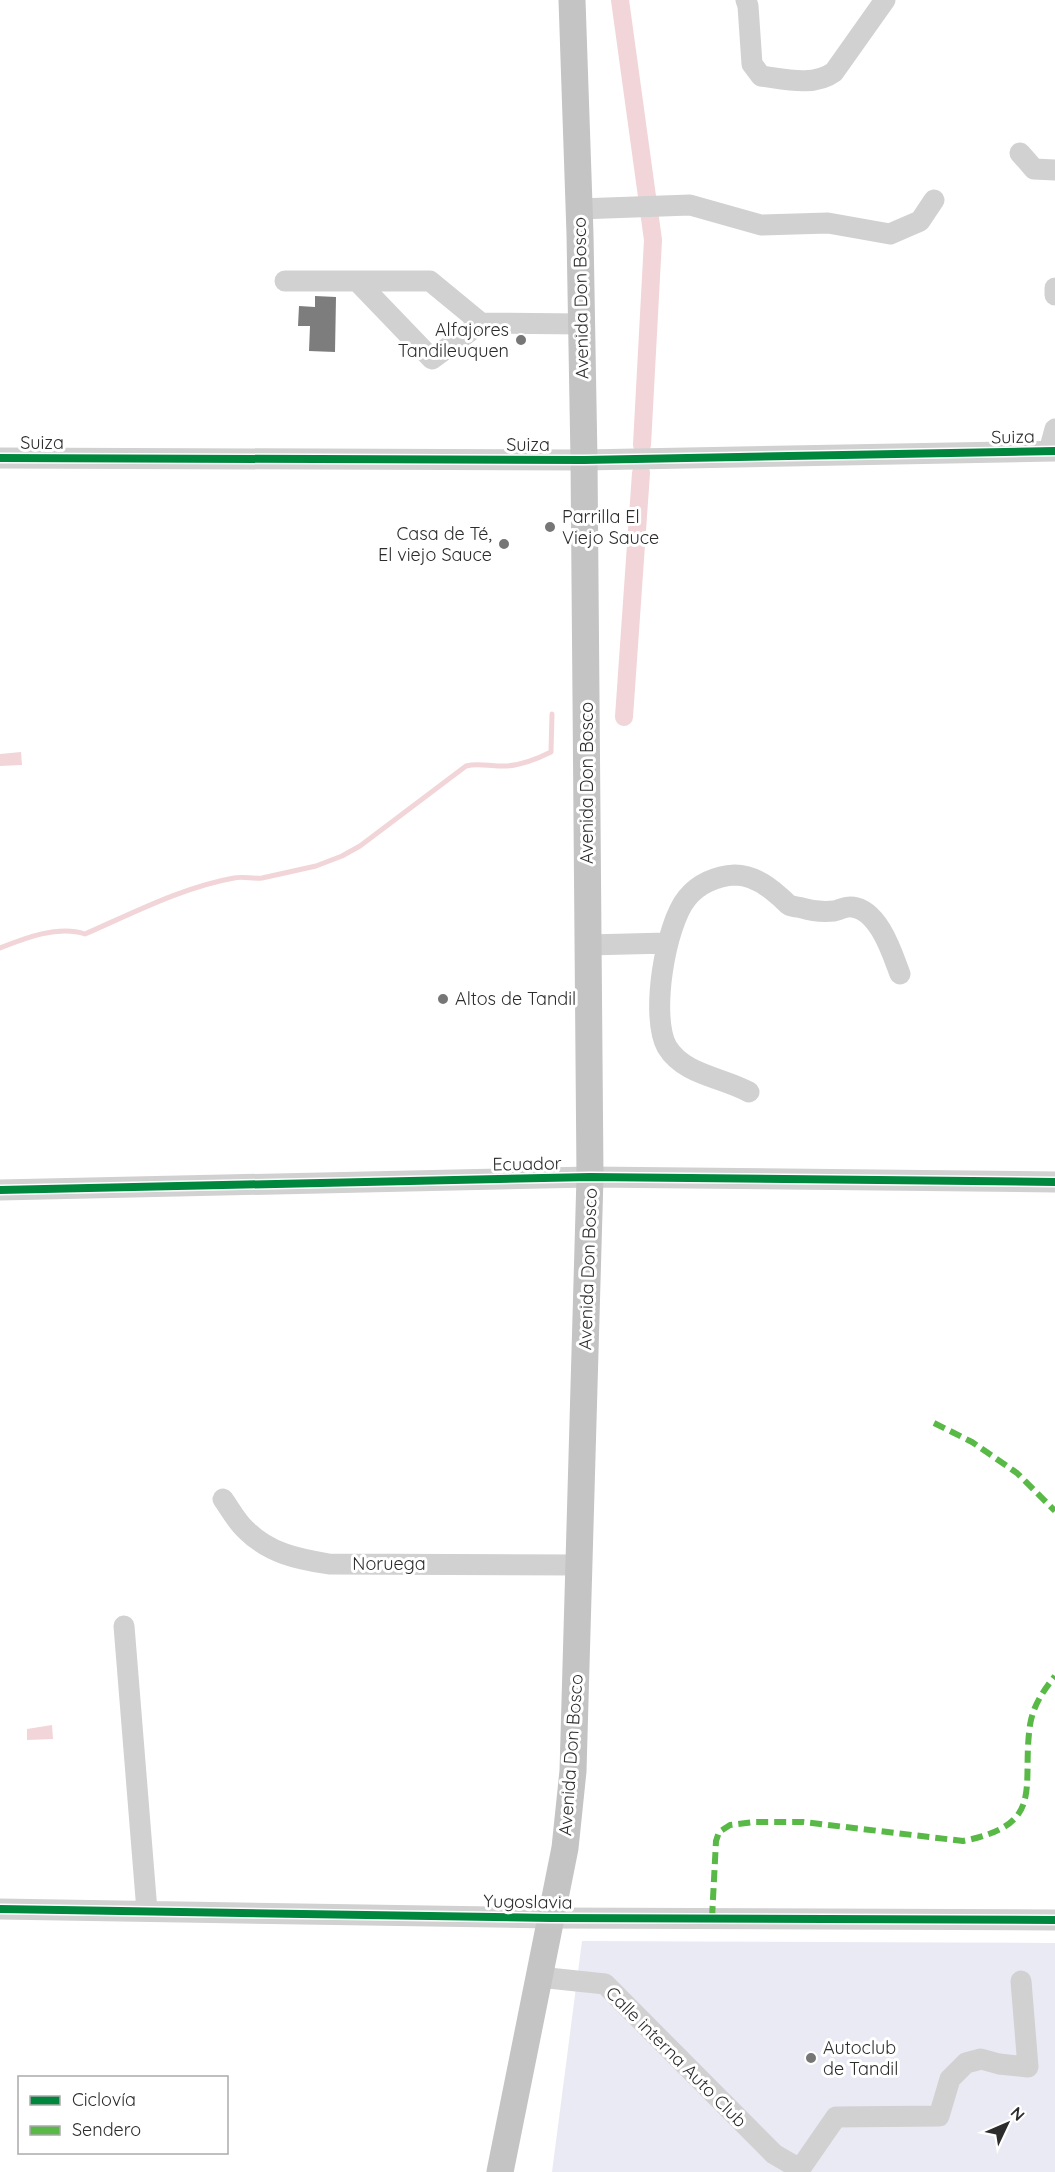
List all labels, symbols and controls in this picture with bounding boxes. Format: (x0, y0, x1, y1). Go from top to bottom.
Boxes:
street label: Avenida Don Bosco (568, 217, 593, 379)
place label: Alfajores Tandileuquen (398, 318, 509, 362)
marker: Alfajores Tandileuquen (514, 333, 528, 347)
street label: Suiza (991, 425, 1035, 448)
street label: Suiza (20, 431, 64, 454)
street label: Suiza (506, 433, 550, 456)
place label: Parrilla El Viejo Sauce (562, 505, 659, 549)
marker: Parrilla El Viejo Sauce (543, 520, 557, 534)
place label: Casa de Té, El viejo Sauce (378, 522, 492, 566)
marker: Casa de Té, El viejo Sauce (497, 537, 511, 551)
street label: Avenida Don Bosco (575, 702, 598, 864)
place label: Altos de Tandil (455, 987, 576, 1010)
marker: Altos de Tandil (436, 992, 450, 1006)
street label: Ecuador (492, 1151, 562, 1176)
street label: Avenida Don Bosco (573, 1188, 602, 1350)
street label: Noruega (352, 1552, 426, 1575)
street label: Avenida Don Bosco (553, 1673, 588, 1837)
street label: Yugoslavia (483, 1889, 573, 1914)
street label: Calle interna Auto Club (601, 1981, 752, 2132)
place label: Autoclub de Tandil (823, 2036, 898, 2080)
marker: Autoclub de Tandil (804, 2051, 818, 2065)
legend (18, 2076, 228, 2154)
text: Ciclovía (72, 2088, 136, 2111)
north arrow (977, 2094, 1037, 2154)
text: N (1007, 2102, 1029, 2125)
text: Sendero (72, 2118, 141, 2141)

